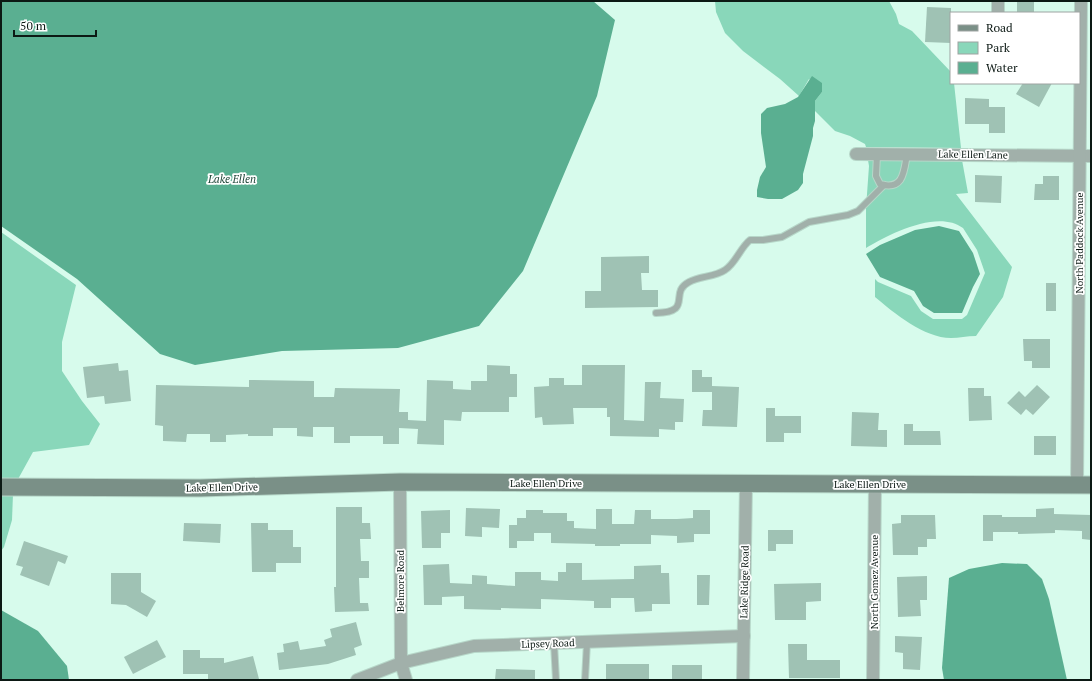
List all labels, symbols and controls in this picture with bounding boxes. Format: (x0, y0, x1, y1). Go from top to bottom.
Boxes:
scale bar (14, 12, 96, 38)
legend (950, 12, 1080, 84)
text: 50 m (20, 18, 47, 33)
text: Road (986, 20, 1013, 35)
text: Park (986, 40, 1011, 55)
text: Water (986, 60, 1018, 75)
street label: Lake Ellen Lane (938, 147, 1008, 162)
water label: Lake Ellen (207, 172, 256, 186)
street label: North Paddock Avenue (1073, 192, 1086, 294)
street label: Lake Ellen Drive (510, 477, 582, 490)
street label: Lake Ellen Drive (834, 478, 906, 491)
street label: Lake Ellen Drive (186, 480, 258, 495)
street label: North Gomez Avenue (868, 535, 881, 629)
street label: Lake Ridge Road (737, 545, 752, 619)
street label: Belmore Road (394, 550, 407, 612)
street label: Lipsey Road (521, 636, 575, 651)

